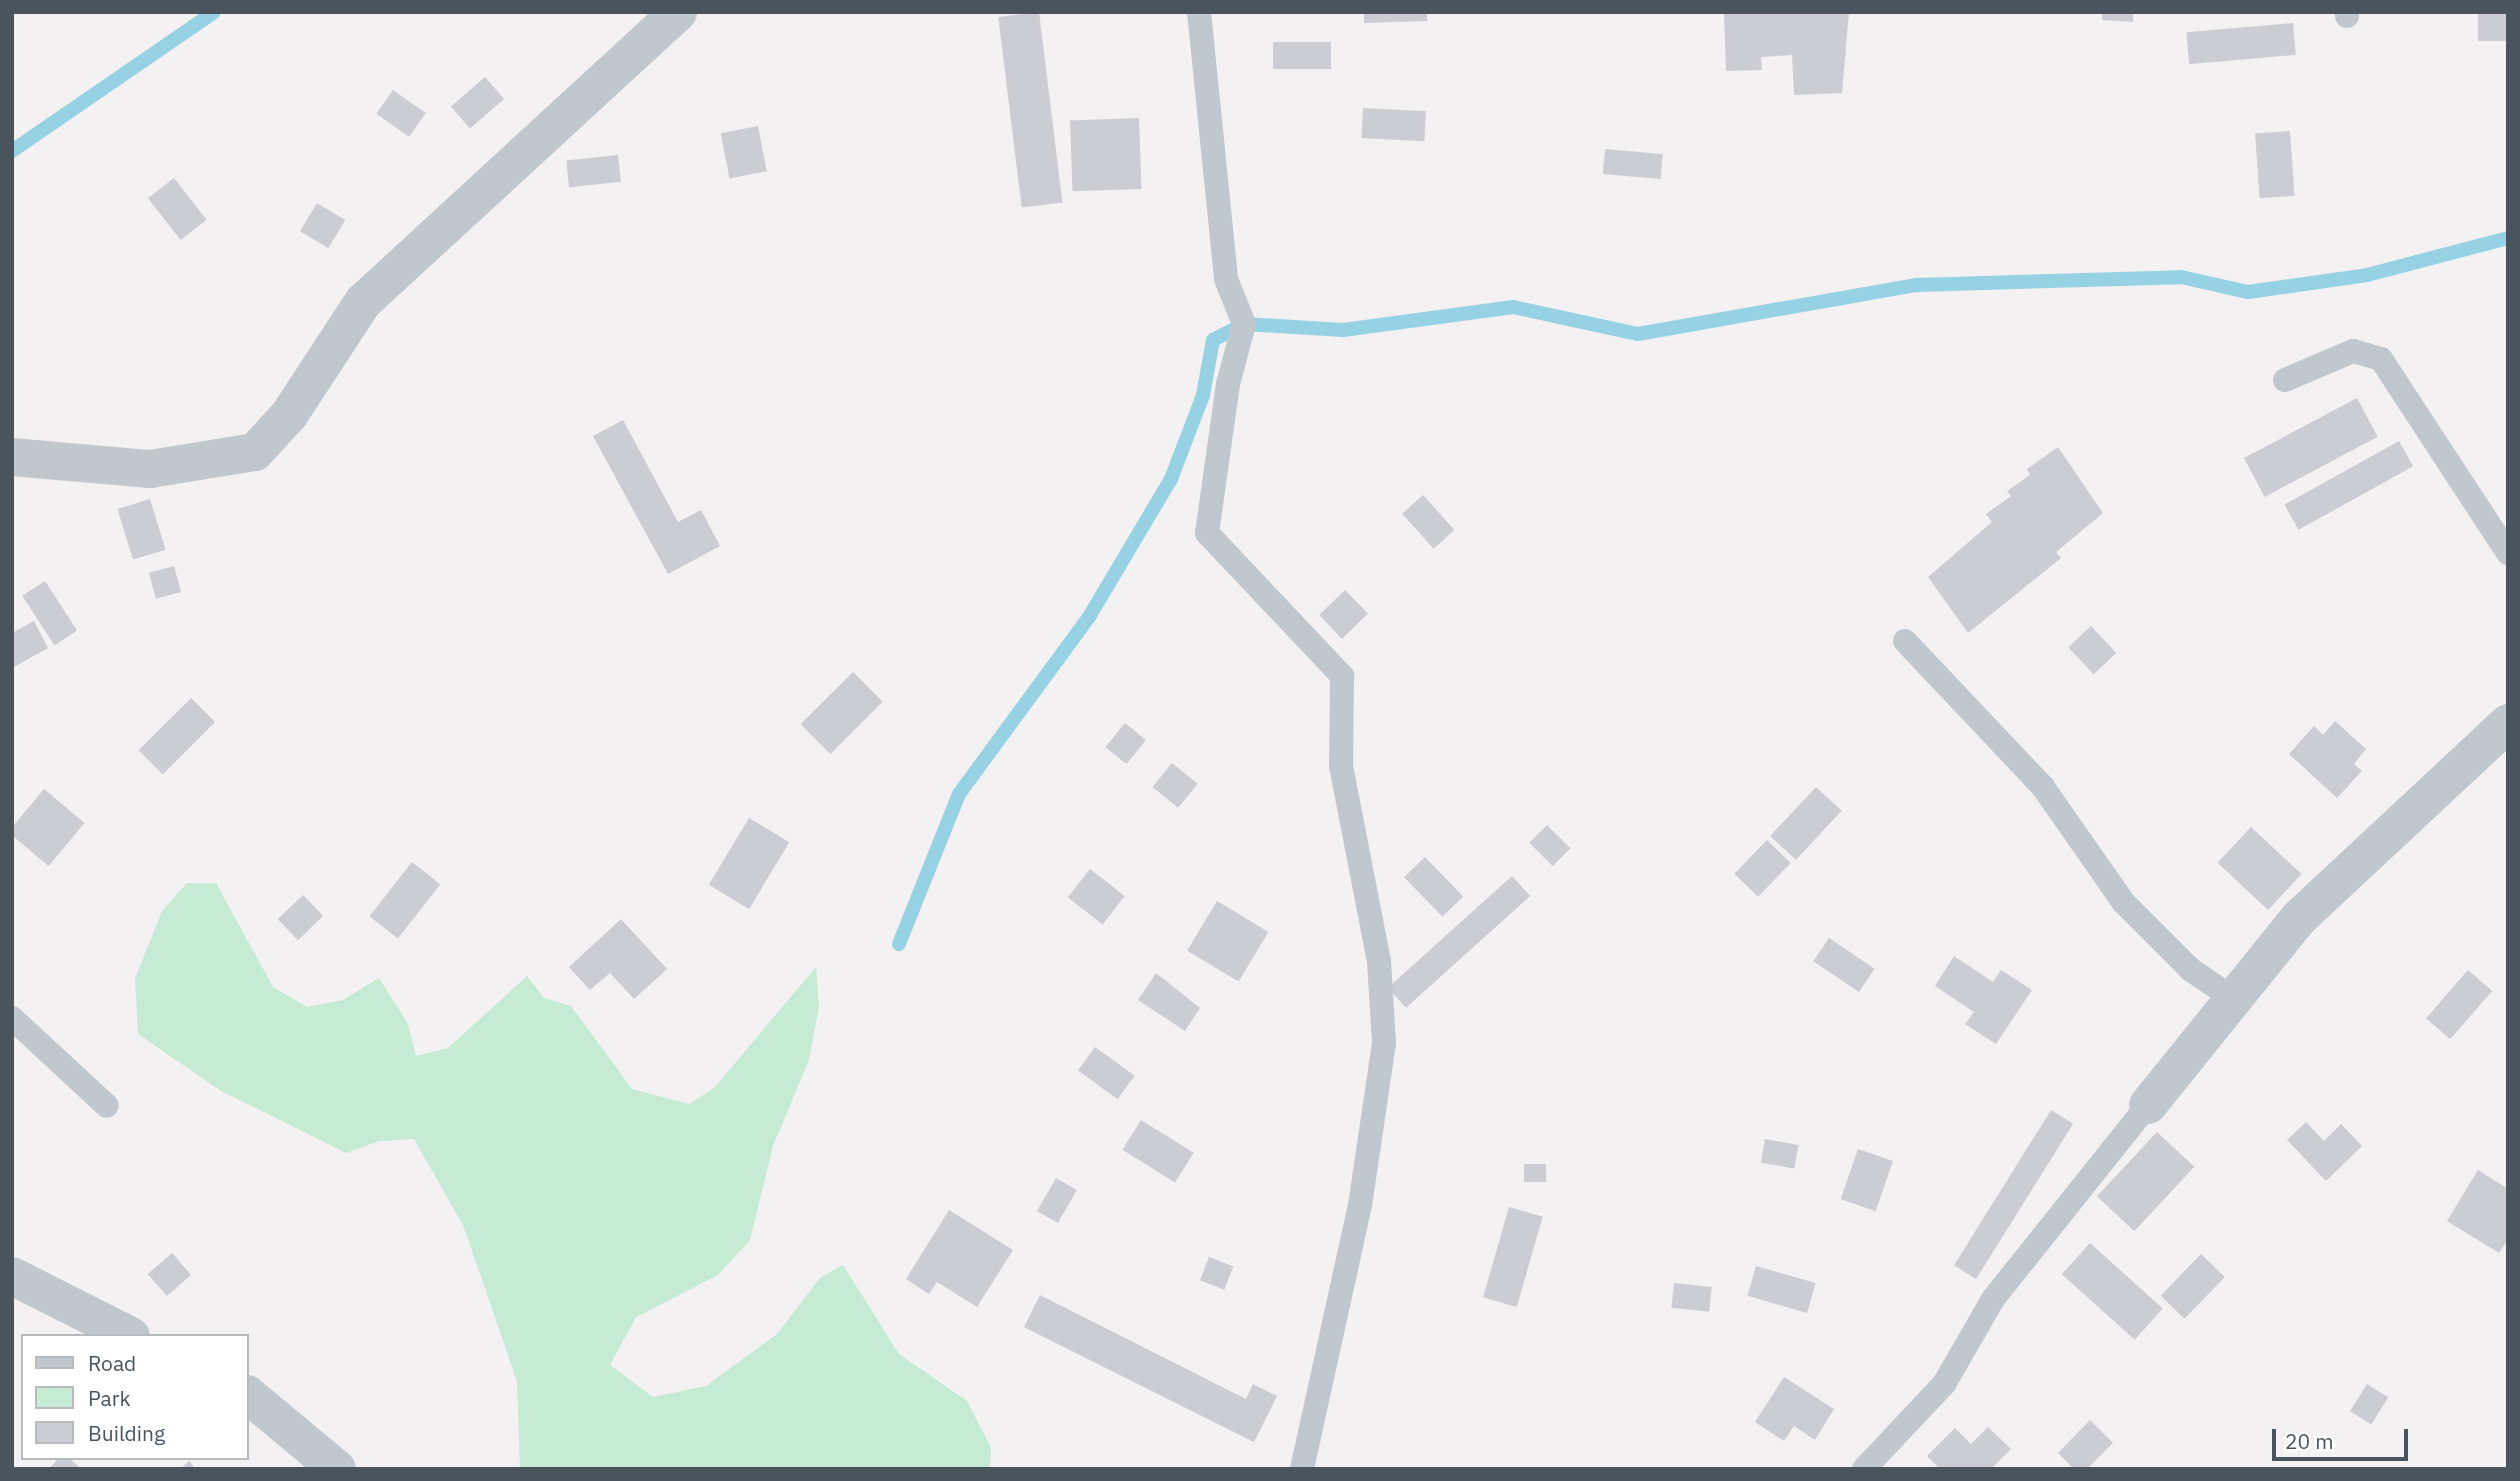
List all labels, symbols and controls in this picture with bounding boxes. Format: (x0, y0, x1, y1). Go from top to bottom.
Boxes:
legend (21, 1334, 248, 1460)
text: Road (88, 1349, 136, 1377)
text: Park (88, 1384, 131, 1412)
scale bar (2275, 1414, 2412, 1458)
text: Building (88, 1419, 165, 1447)
text: 20 m (2285, 1427, 2334, 1455)

